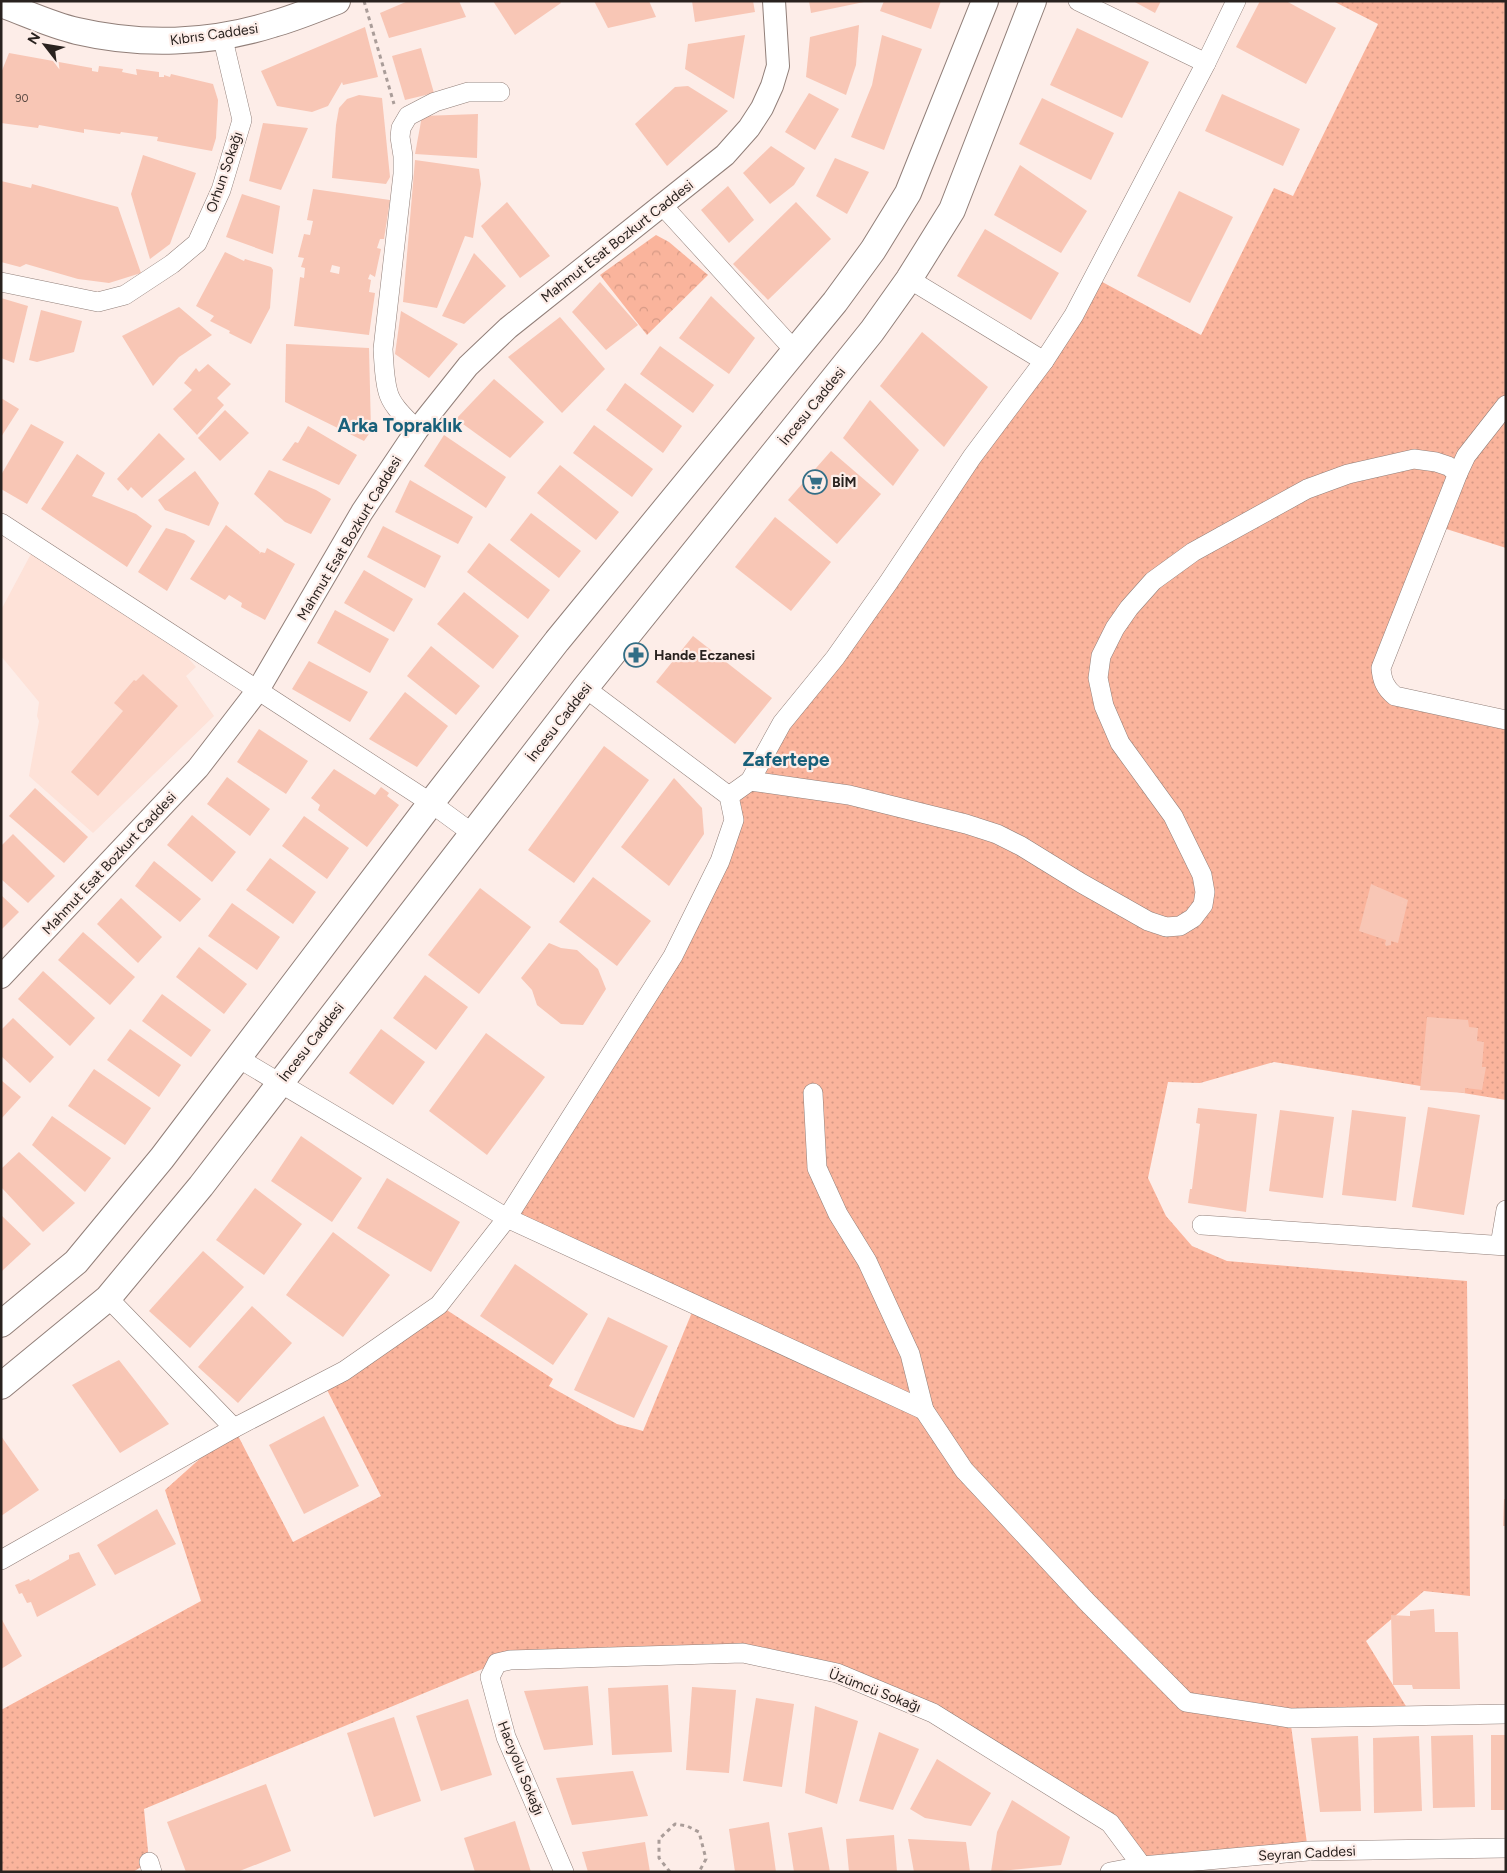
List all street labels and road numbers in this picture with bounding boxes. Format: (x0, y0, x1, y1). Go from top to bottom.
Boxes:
street label: Kıbrıs Caddesi (169, 20, 259, 49)
street label: Orhun Sokağı (203, 129, 246, 215)
street label: Mahmut Esat Bozkurt Caddesi (538, 177, 697, 306)
street label: İncesu Caddesi (776, 364, 849, 449)
street label: Mahmut Esat Bozkurt Caddesi (294, 453, 405, 623)
street label: İncesu Caddesi (523, 679, 596, 765)
street label: Mahmut Esat Bozkurt Caddesi (39, 789, 180, 938)
street label: İncesu Caddesi (275, 999, 348, 1085)
street label: Üzümcü Sokağı (826, 1665, 923, 1716)
street label: Hacıyolu Sokağı (494, 1719, 547, 1818)
street label: Seyran Caddesi (1258, 1842, 1356, 1865)

